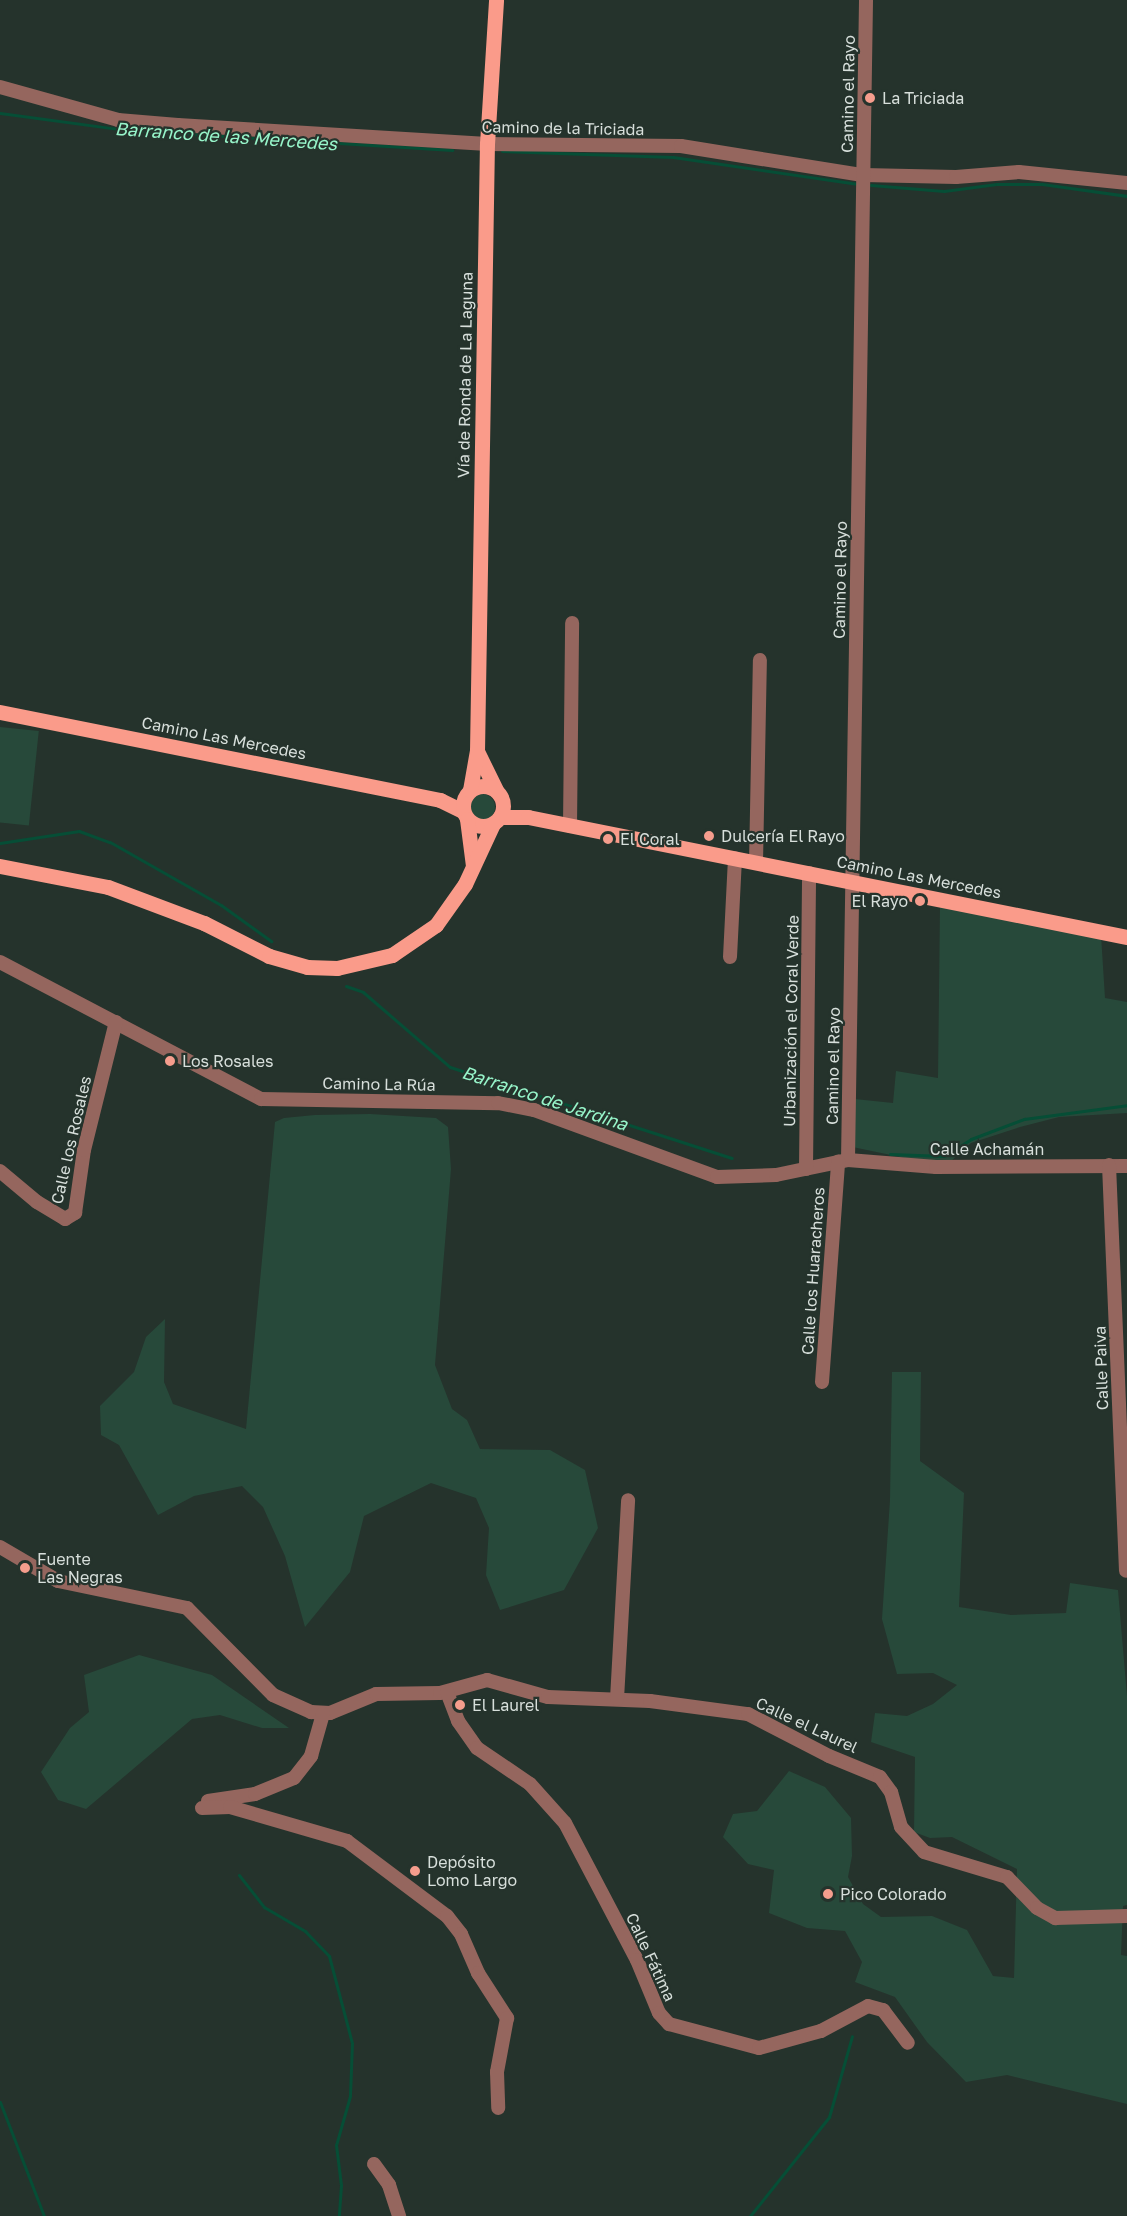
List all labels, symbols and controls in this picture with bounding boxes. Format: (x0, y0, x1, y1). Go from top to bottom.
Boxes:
street label: Camino el Rayo (837, 35, 859, 153)
place label: La Triciada (882, 88, 964, 108)
marker: La Triciada (863, 91, 877, 105)
water label: Barranco de las Mercedes (114, 117, 338, 155)
street label: Camino de la Triciada (481, 117, 645, 139)
street label: Vía de Ronda de La Laguna (454, 272, 476, 478)
street label: Camino el Rayo (829, 521, 851, 639)
street label: Camino Las Mercedes (140, 713, 308, 763)
place label: Dulcería El Rayo (721, 826, 845, 846)
place label: El Coral (620, 829, 680, 849)
marker: Dulcería El Rayo (702, 829, 716, 843)
marker: El Coral (601, 832, 615, 846)
street label: Camino Las Mercedes (835, 852, 1003, 902)
place label: El Rayo (851, 891, 908, 911)
marker: El Rayo (913, 894, 927, 908)
street label: Urbanización el Coral Verde (780, 915, 802, 1127)
street label: Camino el Rayo (822, 1007, 844, 1125)
place label: Los Rosales (182, 1051, 274, 1071)
marker: Los Rosales (163, 1054, 177, 1068)
water label: Barranco de Jardina (460, 1061, 630, 1135)
street label: Camino La Rúa (322, 1073, 436, 1095)
street label: Calle los Rosales (47, 1074, 95, 1206)
street label: Calle Achamán (930, 1139, 1044, 1159)
street label: Calle los Huaracheros (798, 1186, 828, 1356)
street label: Calle Paiva (1090, 1325, 1112, 1411)
place label: Fuente Las Negras (37, 1549, 123, 1587)
marker: Fuente Las Negras (18, 1561, 32, 1575)
street label: Calle el Laurel (753, 1693, 861, 1757)
place label: El Laurel (472, 1695, 539, 1715)
marker: El Laurel (453, 1698, 467, 1712)
place label: Depósito Lomo Largo (427, 1852, 517, 1890)
marker: Depósito Lomo Largo (408, 1864, 422, 1878)
place label: Pico Colorado (840, 1884, 947, 1904)
marker: Pico Colorado (821, 1887, 835, 1901)
street label: Calle Fátima (622, 1910, 680, 2004)

